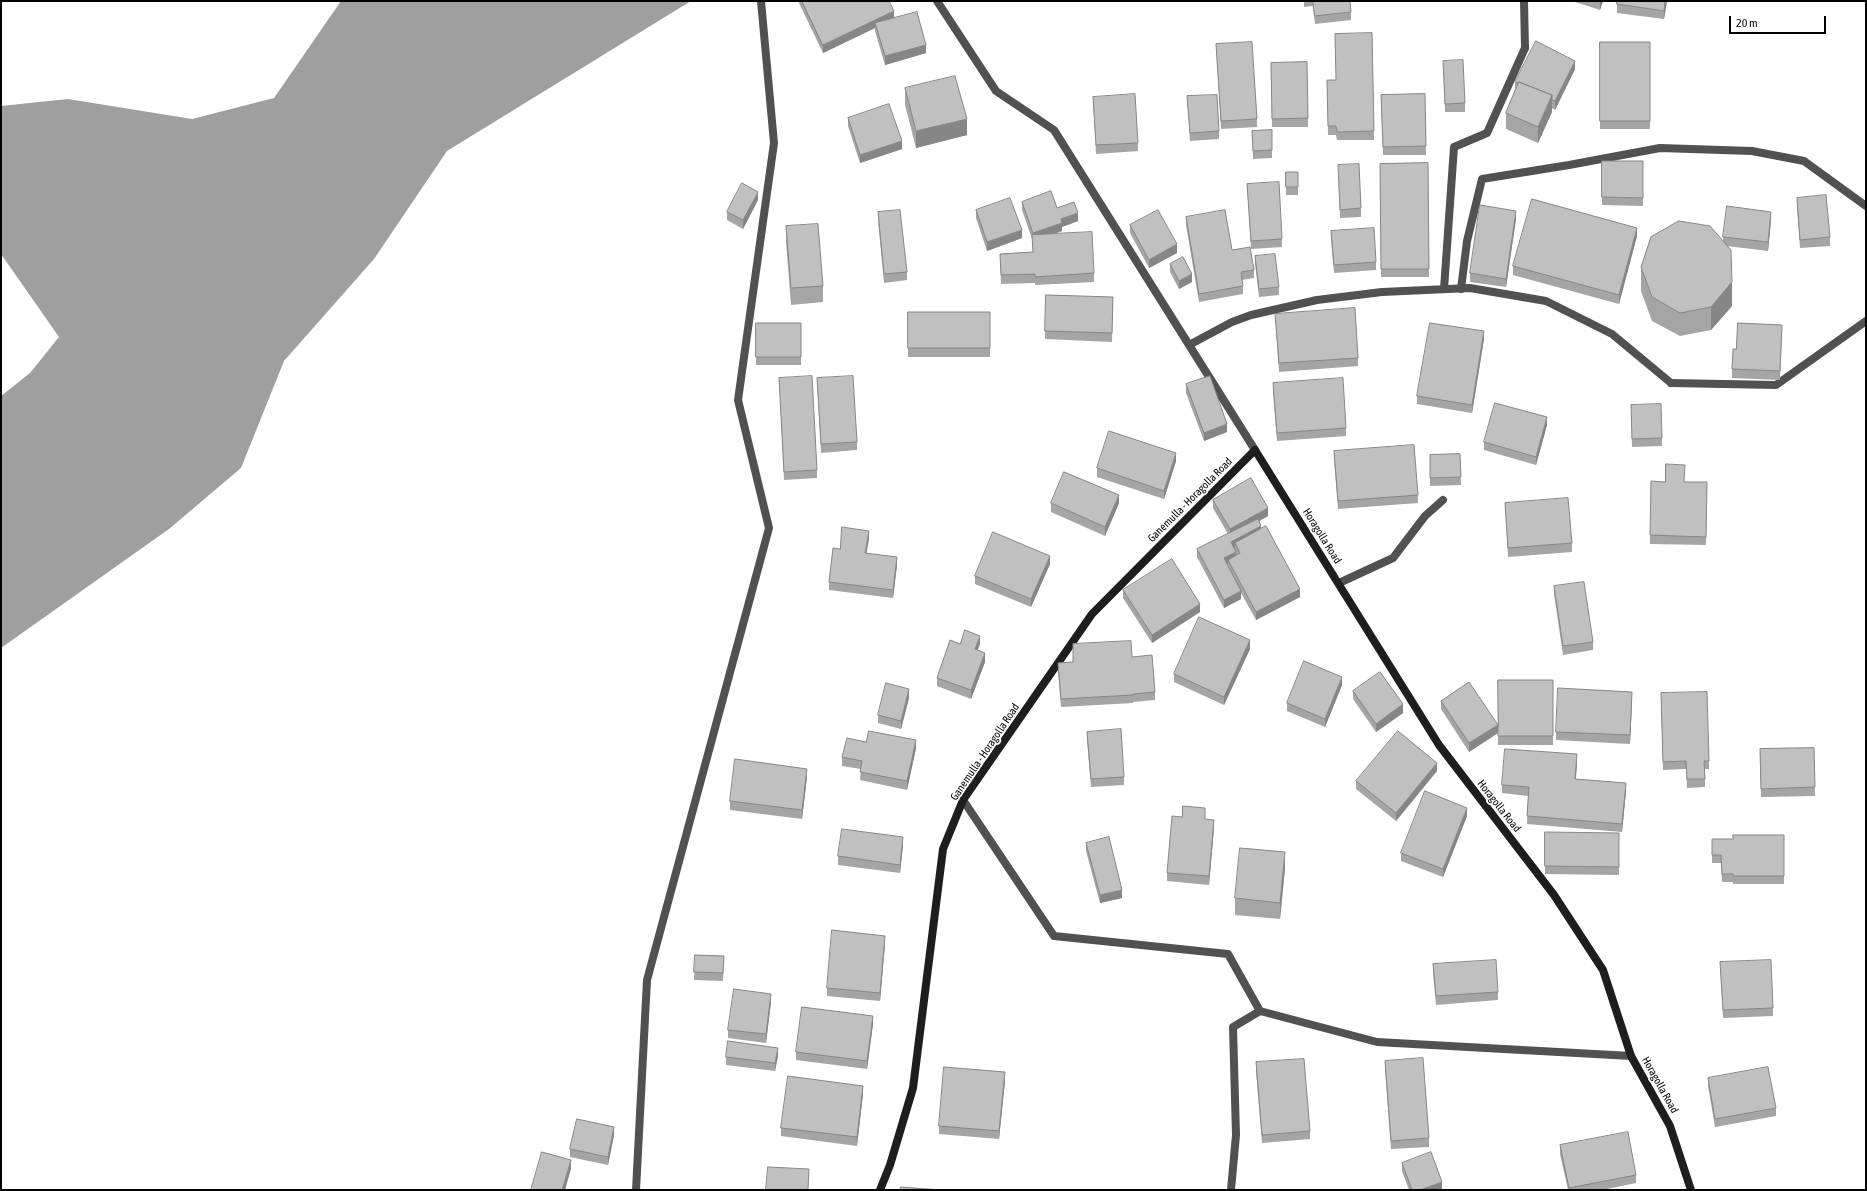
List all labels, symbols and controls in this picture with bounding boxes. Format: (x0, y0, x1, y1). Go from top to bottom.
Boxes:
scale bar (1731, 8, 1828, 34)
text: 20 m (1736, 16, 1758, 30)
street label: Ganemulla - Horagolla Road (1145, 455, 1235, 545)
street label: Horagolla Road (1300, 506, 1344, 566)
street label: Ganemulla - Horagolla Road (948, 701, 1022, 803)
street label: Horagolla Road (1474, 777, 1524, 835)
street label: Horagolla Road (1639, 1054, 1681, 1116)

